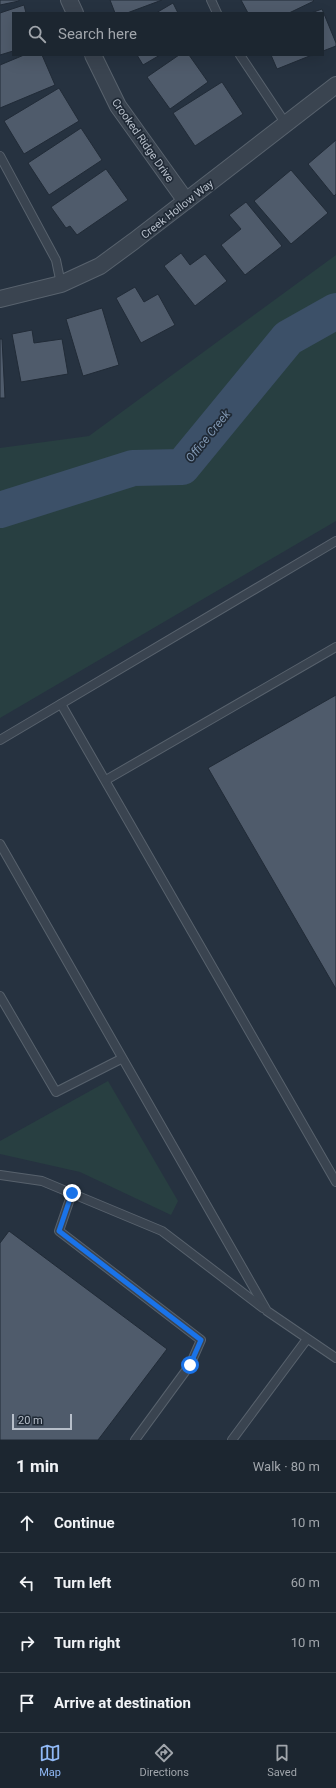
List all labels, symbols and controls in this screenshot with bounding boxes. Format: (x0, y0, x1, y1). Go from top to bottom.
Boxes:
search box (12, 12, 324, 56)
icon: search (26, 23, 48, 45)
text: Search here (58, 25, 137, 43)
street label: Crooked Ridge Drive (109, 96, 176, 185)
street label: Creek Hollow Way (139, 177, 217, 242)
water label: Office Creek (183, 406, 234, 465)
route end (63, 1184, 81, 1202)
route start (181, 1356, 199, 1374)
scale bar (12, 1412, 72, 1431)
text: 20 m (18, 1414, 43, 1427)
text: 1 min (16, 1456, 59, 1476)
text: Walk · 80 m (253, 1459, 320, 1474)
icon: ahead (16, 1512, 38, 1534)
text: Continue (54, 1514, 115, 1532)
text: 10 m (291, 1515, 320, 1530)
icon: left (16, 1572, 38, 1594)
text: Turn left (54, 1574, 111, 1592)
text: 60 m (291, 1575, 320, 1590)
icon: right (16, 1632, 38, 1654)
text: Turn right (54, 1634, 120, 1652)
text: 10 m (291, 1635, 320, 1650)
icon: arrive (16, 1692, 38, 1714)
text: Arrive at destination (54, 1694, 191, 1712)
tab: Map (39, 1742, 61, 1779)
tab: Directions (139, 1742, 189, 1779)
tab: Saved (267, 1742, 297, 1779)

